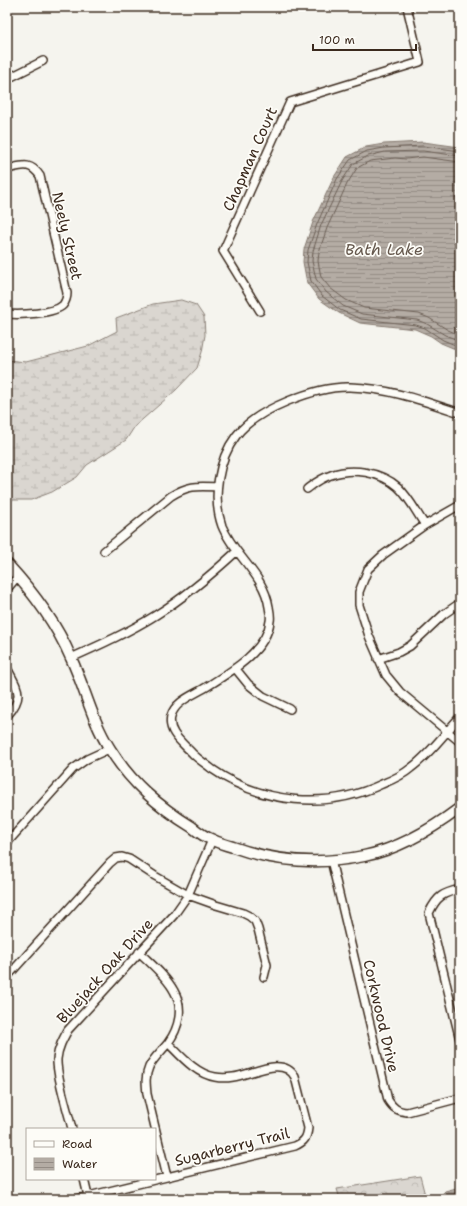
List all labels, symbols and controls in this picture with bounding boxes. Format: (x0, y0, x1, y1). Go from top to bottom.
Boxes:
scale bar (313, 26, 416, 52)
text: 100 m (319, 32, 355, 48)
street label: Chapman Court (218, 104, 282, 214)
street label: Neely Street (47, 190, 87, 282)
water label: Bath Lake (345, 239, 423, 260)
street label: Bluejack Oak Drive (52, 914, 158, 1028)
street label: Corkwood Drive (358, 958, 404, 1074)
street label: Sugarberry Trail (173, 1123, 292, 1171)
legend (26, 1128, 156, 1180)
text: Road (62, 1136, 93, 1152)
text: Water (62, 1156, 98, 1172)

